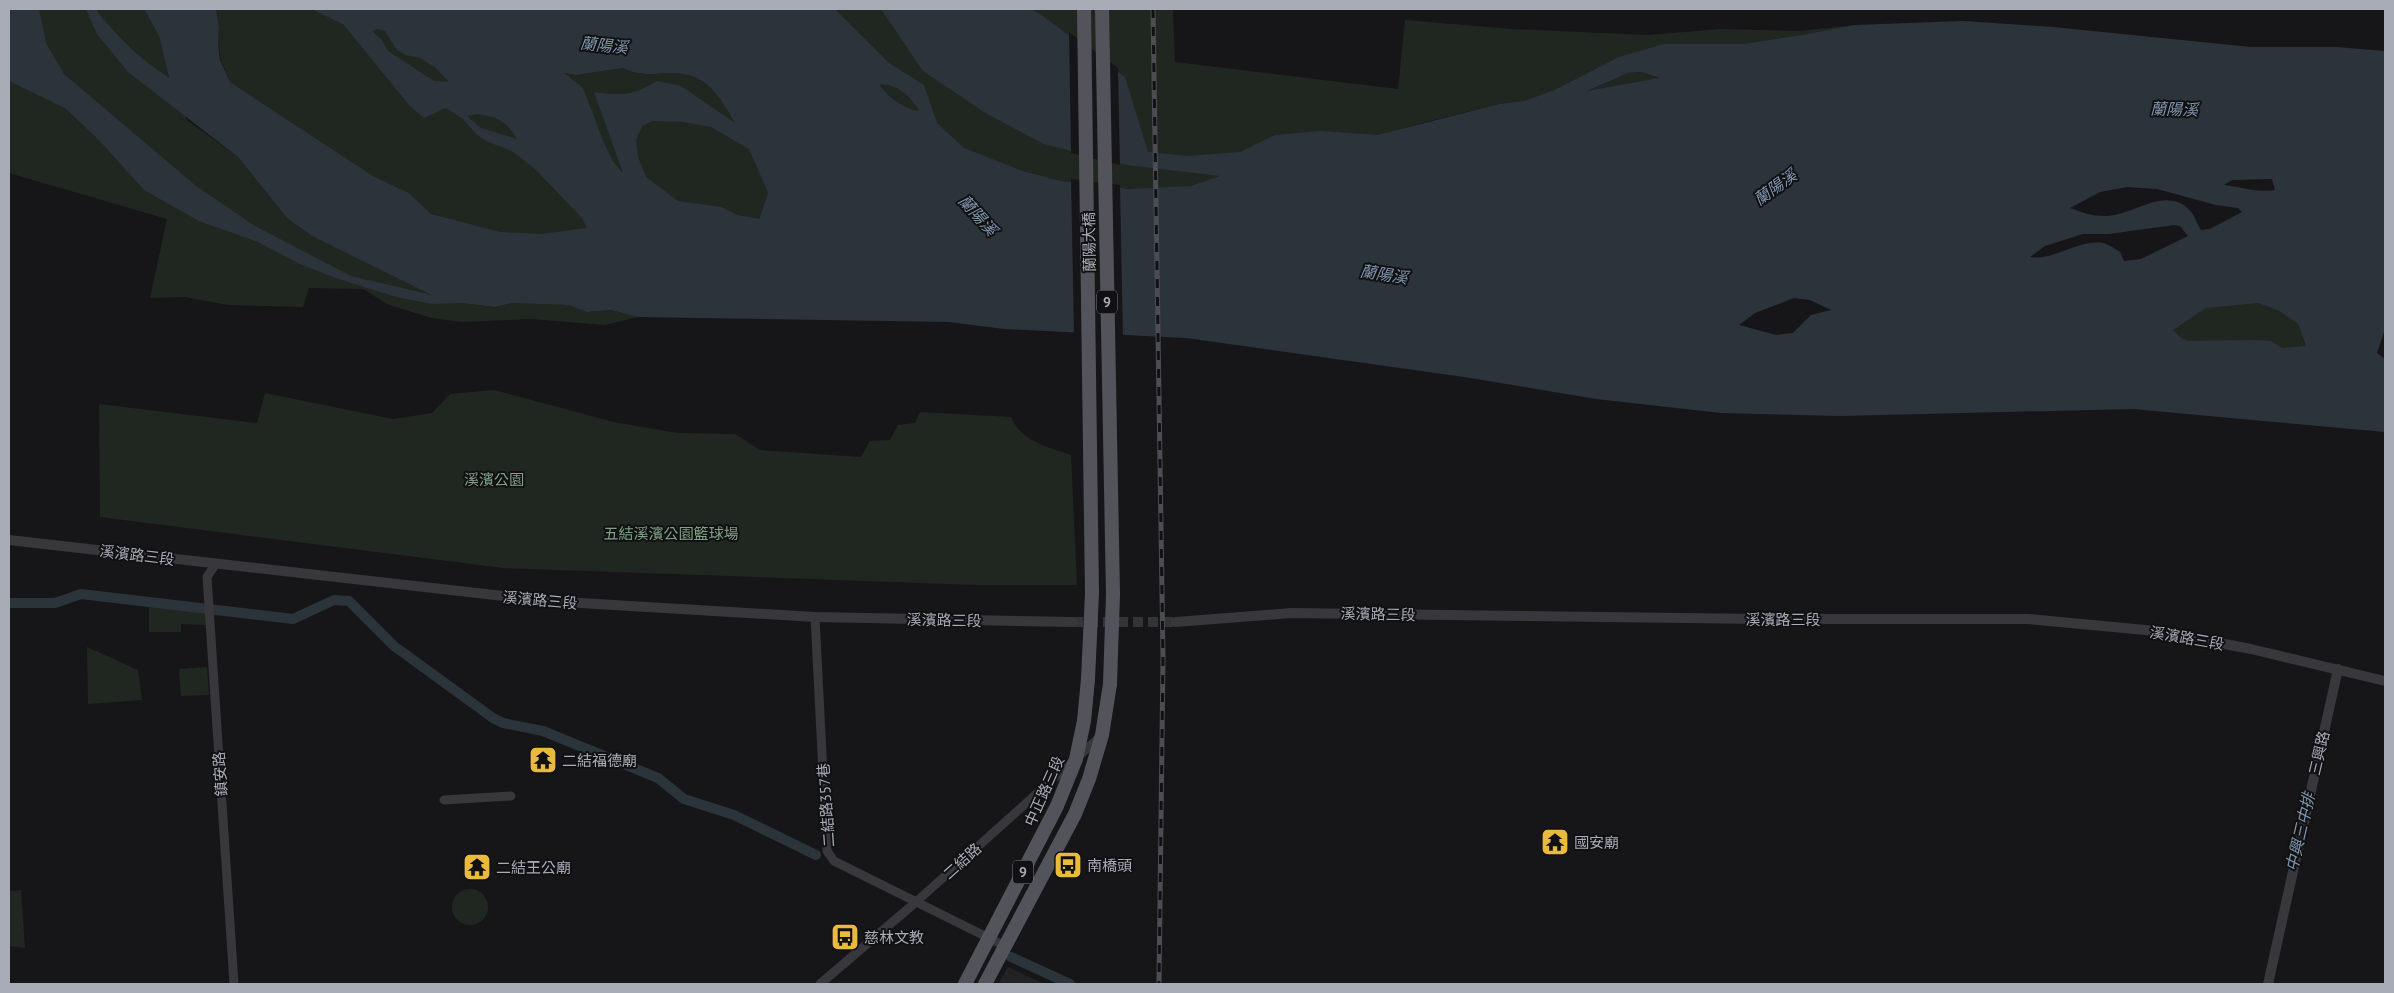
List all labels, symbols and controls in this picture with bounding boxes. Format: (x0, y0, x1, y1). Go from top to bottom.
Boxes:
water label: 蘭陽溪 (579, 33, 631, 58)
water label: 蘭陽溪 (2150, 99, 2200, 119)
water label: 蘭陽溪 (1750, 164, 1802, 209)
water label: 蘭陽溪 (955, 190, 1003, 241)
street label: 蘭陽大橋 (1079, 212, 1099, 272)
water label: 蘭陽溪 (1359, 260, 1411, 288)
road number: 9 (1097, 290, 1117, 314)
park label: 溪濱公園 (464, 470, 524, 489)
park label: 五結溪濱公園籃球場 (603, 524, 739, 543)
street label: 溪濱路三段 (99, 541, 175, 569)
street label: 溪濱路三段 (502, 587, 578, 613)
street label: 溪濱路三段 (1340, 604, 1416, 624)
street label: 溪濱路三段 (906, 610, 982, 630)
street label: 溪濱路三段 (1745, 610, 1821, 629)
street label: 溪濱路三段 (2148, 622, 2226, 654)
street label: 三興路 (2305, 729, 2333, 777)
temple icon: 二結福德廟 (528, 745, 558, 775)
street label: 鎮安路 (209, 751, 231, 797)
place label: 二結福德廟 (562, 751, 637, 770)
street label: 中正路三段 (1020, 753, 1068, 829)
street label: 二結路357巷 (814, 762, 838, 848)
water label: 中興三中排 (2281, 789, 2319, 873)
temple icon: 國安廟 (1540, 827, 1570, 857)
place label: 國安廟 (1574, 833, 1619, 852)
street label: 二結路 (939, 839, 985, 883)
bus stop icon: 南橋頭 (1053, 850, 1083, 880)
temple icon: 二結王公廟 (462, 852, 492, 882)
place label: 南橋頭 (1087, 856, 1132, 875)
place label: 二結王公廟 (496, 858, 571, 877)
road number: 9 (1013, 860, 1033, 884)
bus stop icon: 慈林文教 (830, 922, 860, 952)
place label: 慈林文教 (864, 928, 924, 947)

